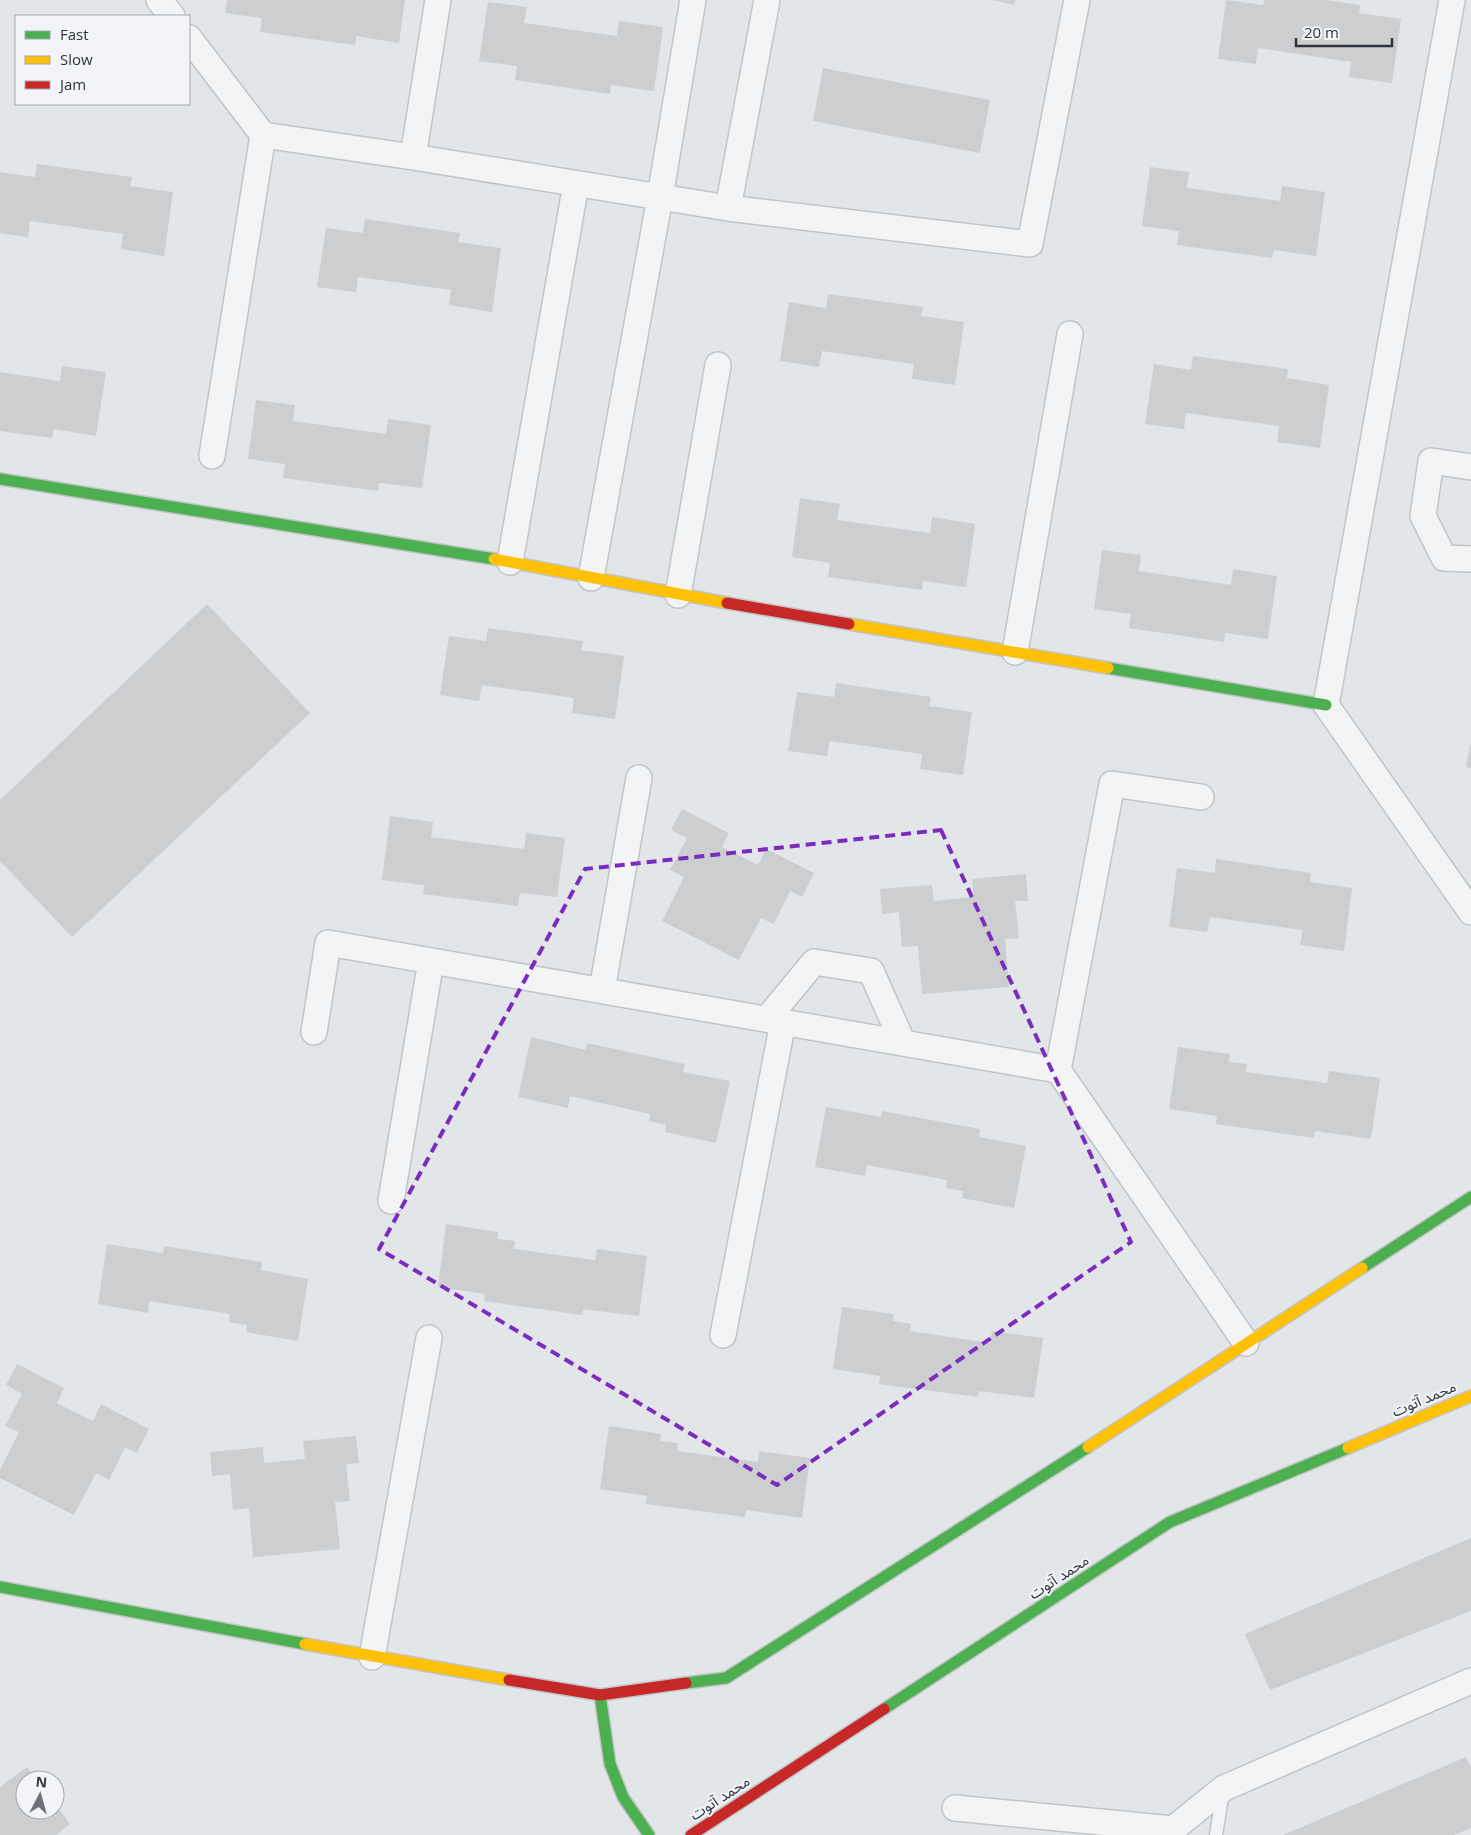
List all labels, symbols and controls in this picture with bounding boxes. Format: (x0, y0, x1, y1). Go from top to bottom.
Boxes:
legend (15, 15, 190, 105)
scale bar (1296, 15, 1392, 47)
text: 20 m (1304, 22, 1339, 42)
text: Fast (60, 24, 89, 44)
text: Slow (60, 49, 93, 69)
text: Jam (58, 74, 86, 94)
street label: محمد آتوت (1388, 1376, 1459, 1421)
street label: محمد آتوت (1025, 1549, 1092, 1603)
north arrow (15, 1770, 65, 1820)
street label: محمد آتوت (686, 1770, 753, 1824)
text: N (35, 1772, 48, 1792)

